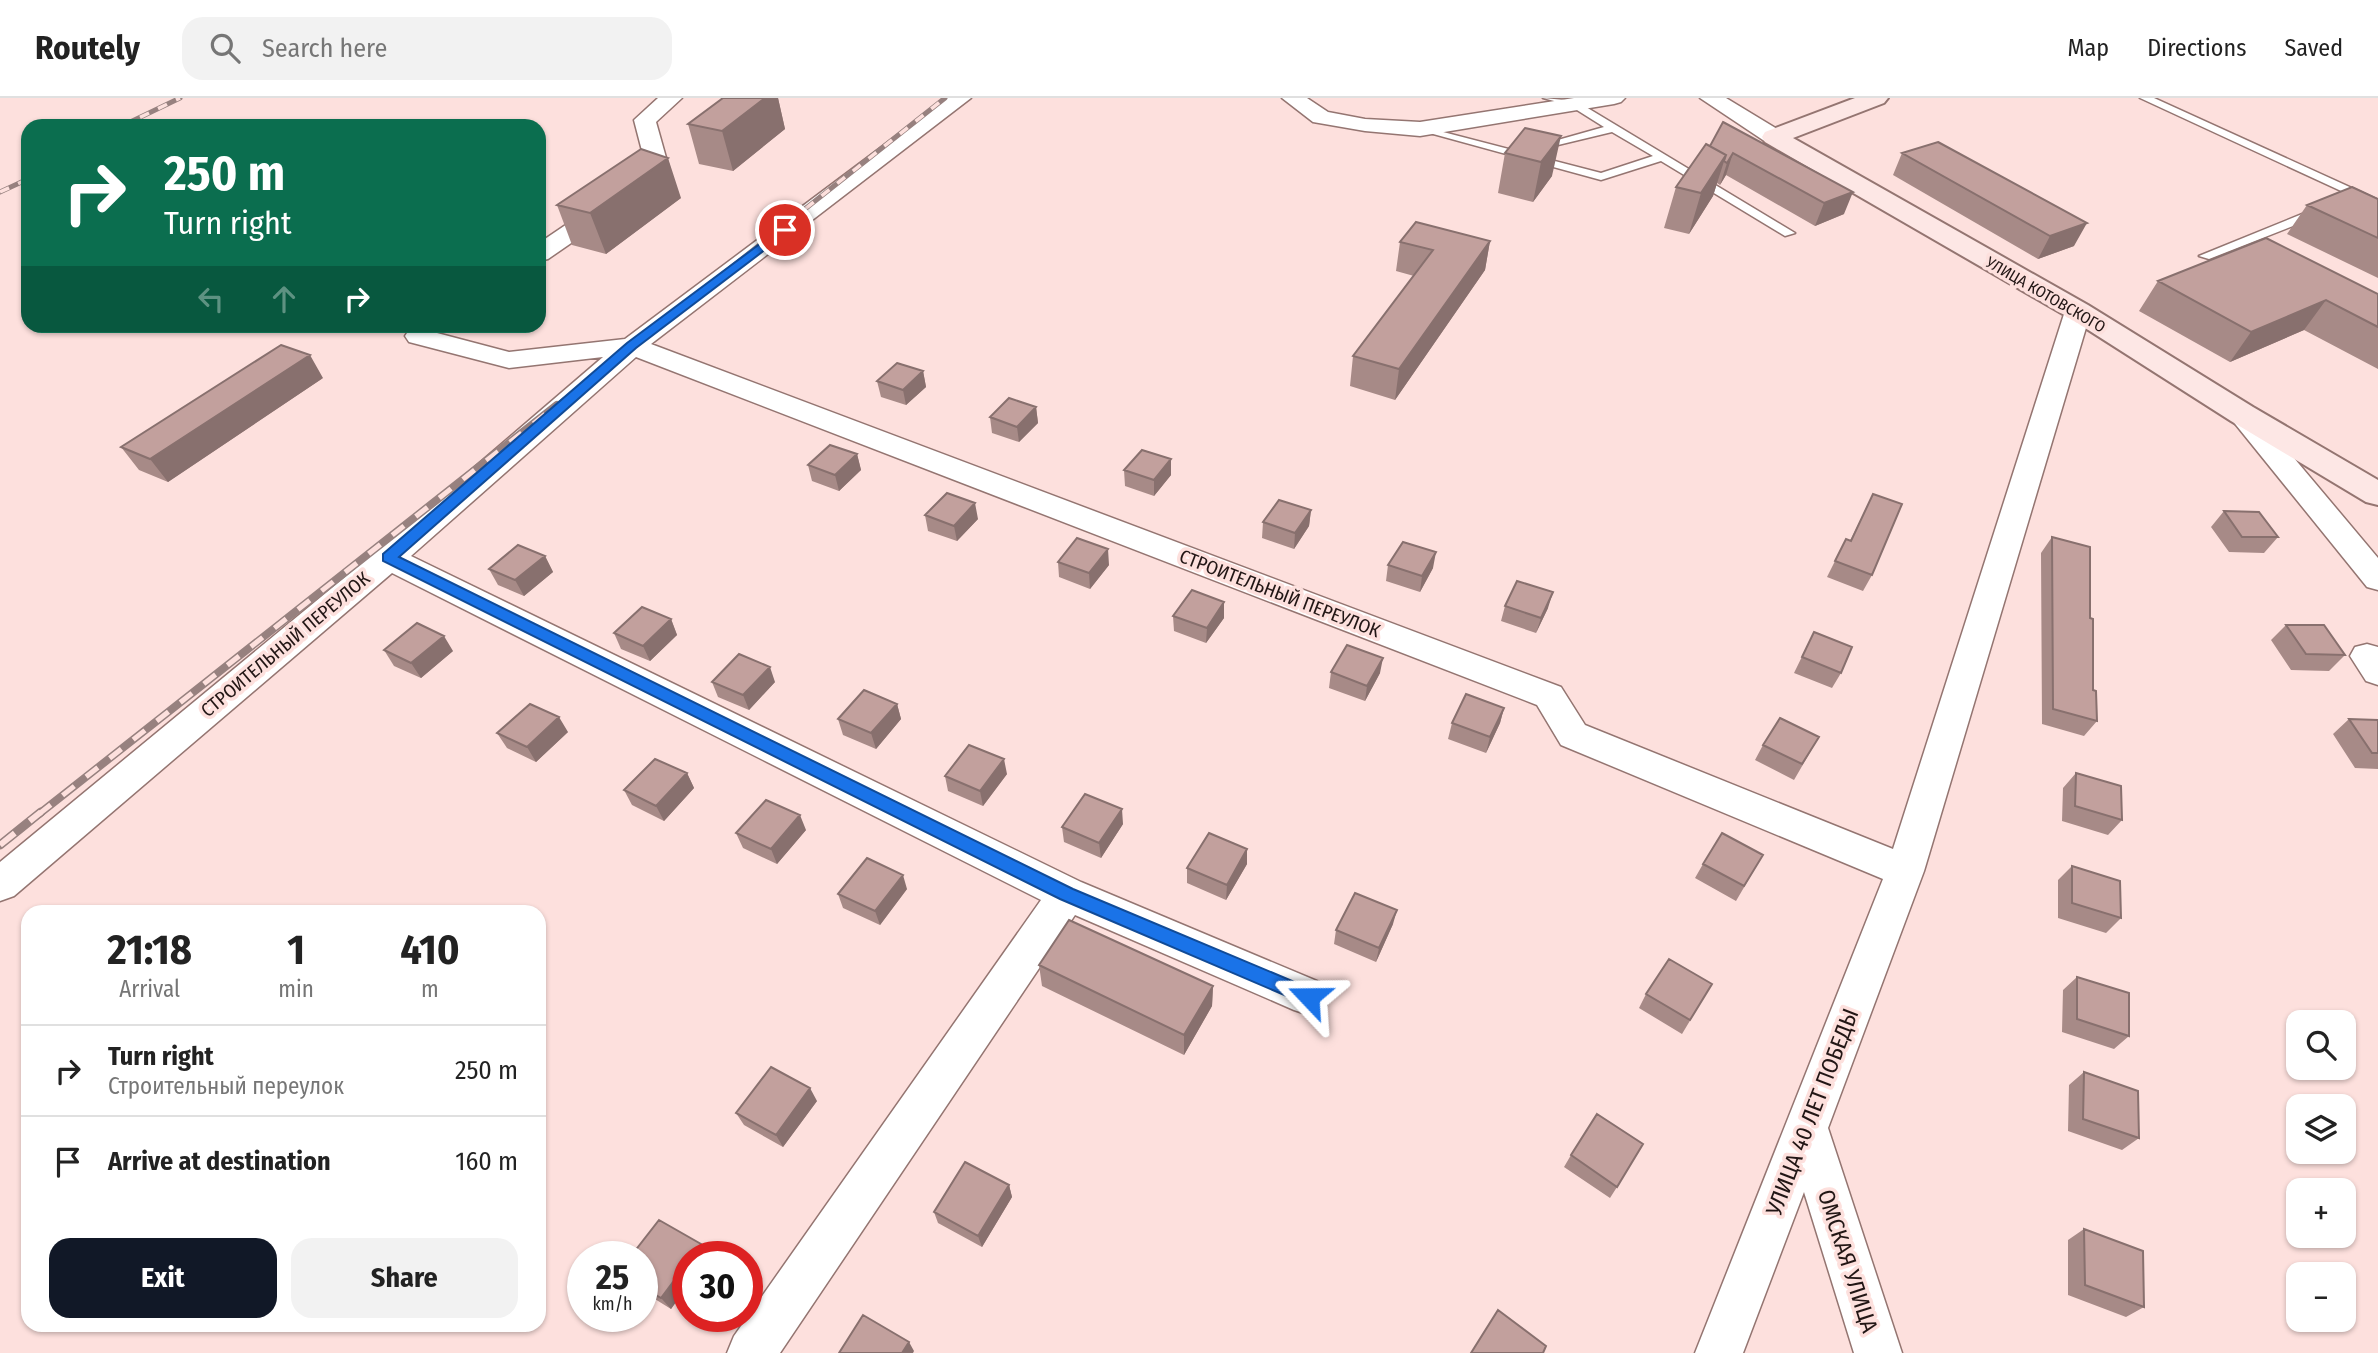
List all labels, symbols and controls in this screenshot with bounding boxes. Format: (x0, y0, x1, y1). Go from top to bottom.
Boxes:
search box (182, 17, 672, 80)
text: Routely (35, 28, 140, 68)
icon: search (206, 29, 244, 67)
text: Search here (262, 33, 387, 64)
text: Map (2068, 34, 2109, 62)
text: Directions (2147, 34, 2246, 62)
text: Saved (2284, 34, 2343, 62)
text: 250 m (164, 144, 285, 203)
icon: right (49, 147, 140, 238)
pin (755, 200, 815, 260)
text: Turn right (164, 204, 291, 242)
icon: arrive (766, 211, 804, 249)
street label: УЛИЦА КОТОВСКОГО (1982, 252, 2109, 336)
icon: left (192, 280, 230, 318)
icon: ahead (265, 280, 303, 318)
icon: right (338, 280, 376, 318)
street label: СТРОИТЕЛЬНЫЙ ПЕРЕУЛОК (1176, 545, 1384, 642)
street label: СТРОИТЕЛЬНЫЙ ПЕРЕУЛОК (196, 567, 374, 722)
text: 21:18 (107, 925, 192, 975)
text: 1 (287, 925, 305, 975)
text: 410 (400, 925, 460, 975)
position arrow (1272, 960, 1346, 1034)
text: Arrival (119, 975, 180, 1003)
text: min (278, 975, 314, 1003)
text: m (421, 975, 439, 1003)
street label: УЛИЦА 40 ЛЕТ ПОБЕДЫ (1759, 1005, 1864, 1220)
map controls (2286, 1010, 2356, 1332)
button: search (2286, 1010, 2356, 1080)
text: Turn right (108, 1041, 214, 1072)
icon: right (49, 1052, 87, 1090)
text: 250 m (455, 1055, 518, 1086)
text: Строительный переулок (108, 1072, 344, 1100)
button: layers (2286, 1094, 2356, 1164)
icon: arrive (49, 1143, 87, 1181)
text: Arrive at destination (108, 1146, 331, 1177)
text: 160 m (455, 1146, 518, 1177)
button: + (2286, 1178, 2356, 1248)
street label: ОМСКАЯ УЛИЦА (1812, 1186, 1884, 1336)
button: Exit (49, 1238, 277, 1318)
button: Share (291, 1238, 518, 1318)
speed limit sign: 30 (672, 1241, 763, 1332)
text: 25 (596, 1256, 629, 1298)
button: − (2286, 1262, 2356, 1332)
text: km/h (592, 1293, 633, 1315)

